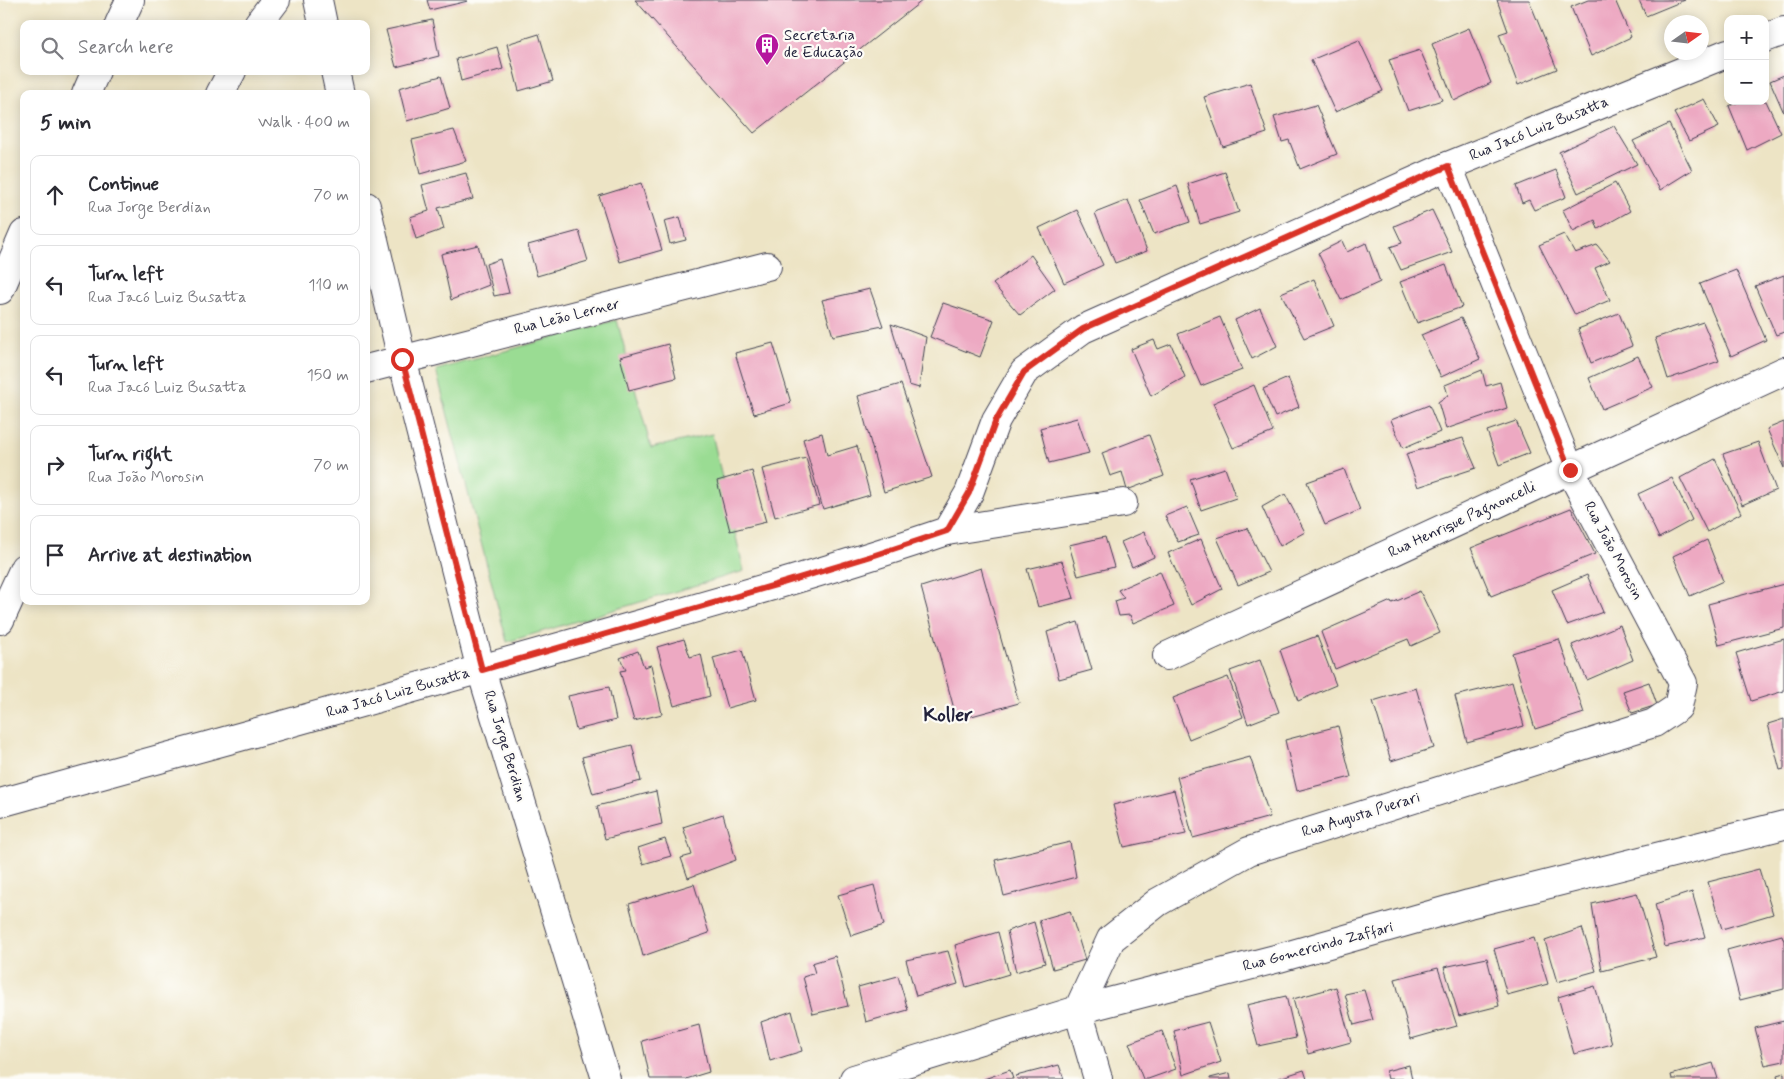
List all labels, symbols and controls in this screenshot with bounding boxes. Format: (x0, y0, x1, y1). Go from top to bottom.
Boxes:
north arrow (1664, 15, 1709, 60)
map controls (1724, 15, 1769, 105)
button: + (1724, 15, 1769, 60)
search box (20, 20, 370, 75)
place label: Secretaria de Educação (784, 26, 863, 63)
building icon: Secretaria de Educação (754, 32, 780, 66)
icon: search (38, 34, 66, 62)
text: Search here (78, 35, 174, 60)
button: − (1724, 60, 1769, 105)
street label: Rua Jacó Luiz Busatta (1466, 92, 1612, 166)
text: 5 min (40, 109, 92, 137)
text: Walk · 400 m (258, 112, 350, 133)
text: Continue (88, 172, 159, 197)
icon: ahead (41, 181, 69, 209)
text: 70 m (313, 185, 349, 206)
text: Rua Jorge Berdian (88, 197, 211, 218)
text: Turn left (88, 262, 164, 287)
icon: left (41, 271, 69, 299)
text: 110 m (308, 275, 349, 296)
text: Rua Jacó Luiz Busatta (88, 287, 246, 308)
street label: Rua Leão Lerner (512, 294, 622, 340)
route start (391, 348, 414, 371)
text: Turn left (88, 352, 164, 377)
icon: left (41, 361, 69, 389)
text: 150 m (307, 365, 349, 386)
text: Rua Jacó Luiz Busatta (88, 377, 246, 398)
text: Turn right (88, 442, 172, 467)
icon: right (41, 451, 69, 479)
text: 70 m (313, 455, 349, 476)
route end (1559, 459, 1582, 482)
text: Rua João Morosin (88, 467, 204, 488)
street label: Rua Henrique Pagnoncelli (1385, 477, 1539, 564)
street label: Rua João Morosin (1579, 498, 1647, 604)
icon: arrive (41, 541, 69, 569)
text: Arrive at destination (88, 543, 252, 568)
street label: Rua Jacó Luiz Busatta (324, 663, 472, 723)
street label: Rua Jorge Berdian (478, 688, 531, 804)
district label: Koller (923, 702, 973, 729)
street label: Rua Augusta Puerari (1299, 788, 1423, 842)
street label: Rua Gomercindo Zaffari (1241, 917, 1395, 977)

